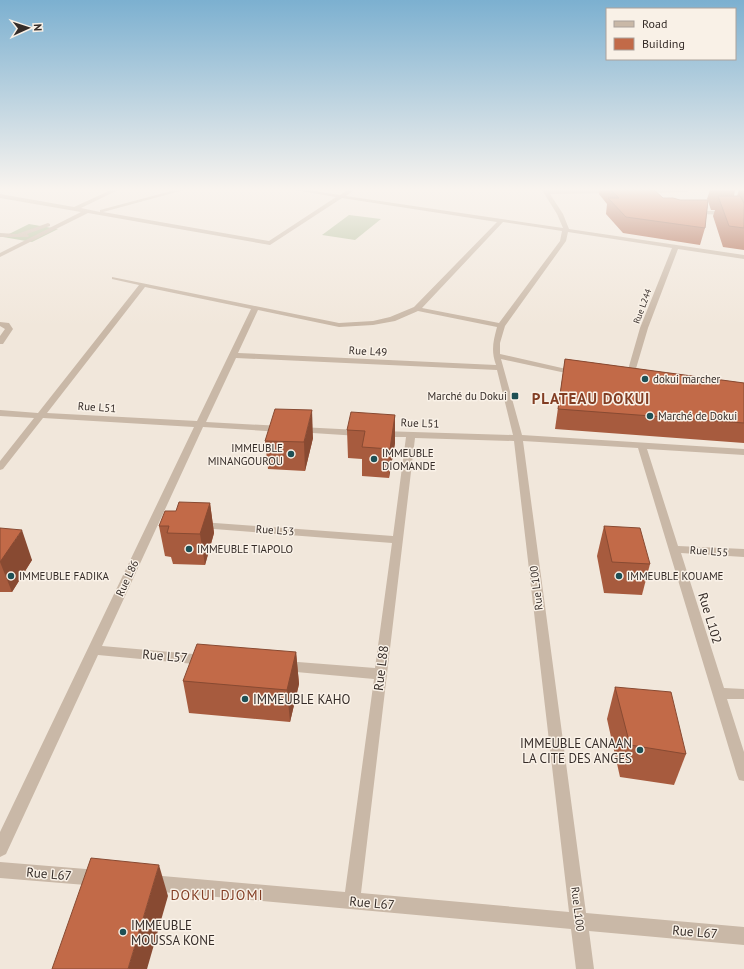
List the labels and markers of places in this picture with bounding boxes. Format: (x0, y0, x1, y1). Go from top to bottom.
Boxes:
place label: dokui marcher (653, 372, 721, 386)
marker: dokui marcher (640, 374, 650, 384)
place label: Marché du Dokui (428, 389, 507, 403)
marker: Marché du Dokui (510, 391, 520, 401)
place label: Marché de Dokui (658, 409, 737, 423)
marker: Marché de Dokui (645, 411, 655, 421)
place label: IMMEUBLE MINANGOUROU (208, 441, 283, 468)
place label: IMMEUBLE DIOMANDE (382, 446, 436, 473)
marker: IMMEUBLE MINANGOUROU (286, 449, 296, 459)
marker: IMMEUBLE DIOMANDE (369, 454, 379, 464)
place label: IMMEUBLE TIAPOLO (197, 542, 293, 556)
marker: IMMEUBLE TIAPOLO (184, 544, 194, 554)
place label: IMMEUBLE FADIKA (19, 569, 110, 583)
place label: IMMEUBLE KOUAME (627, 569, 724, 583)
marker: IMMEUBLE FADIKA (6, 571, 16, 581)
marker: IMMEUBLE KOUAME (614, 571, 624, 581)
place label: IMMEUBLE KAHO (253, 691, 350, 708)
marker: IMMEUBLE KAHO (240, 694, 250, 704)
place label: IMMEUBLE CANAAN LA CITE DES ANGES (520, 735, 632, 767)
marker: IMMEUBLE CANAAN LA CITE DES ANGES (635, 745, 645, 755)
place label: IMMEUBLE MOUSSA KONE (131, 917, 215, 949)
marker: IMMEUBLE MOUSSA KONE (118, 927, 128, 937)

